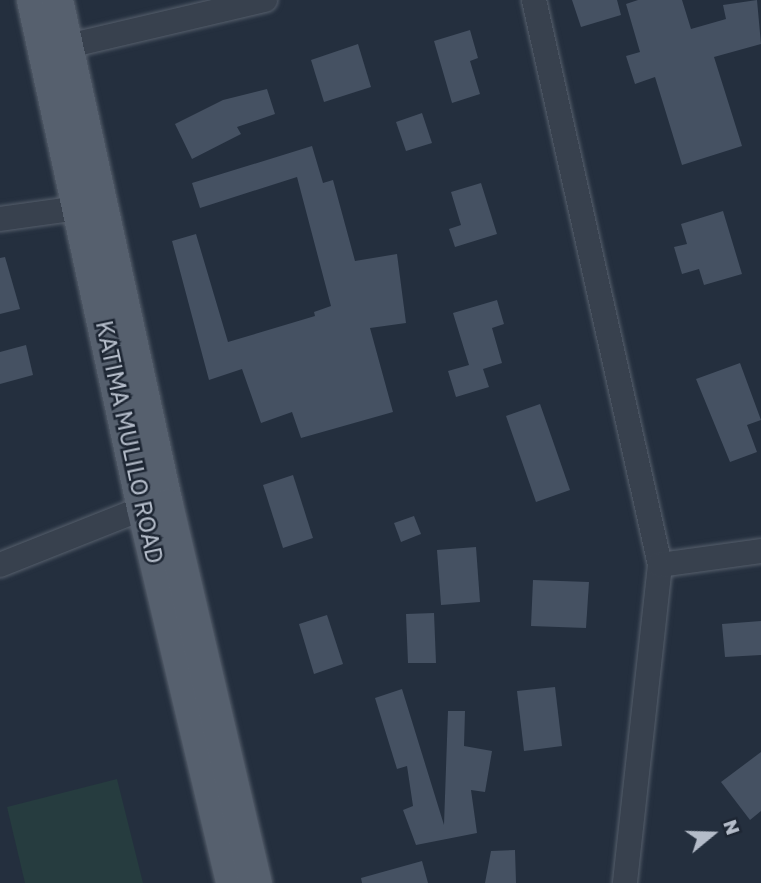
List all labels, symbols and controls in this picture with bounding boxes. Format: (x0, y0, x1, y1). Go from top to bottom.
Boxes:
street label: KATIMA MULILO ROAD (91, 318, 169, 566)
north arrow (677, 799, 747, 869)
text: N (719, 816, 746, 838)

